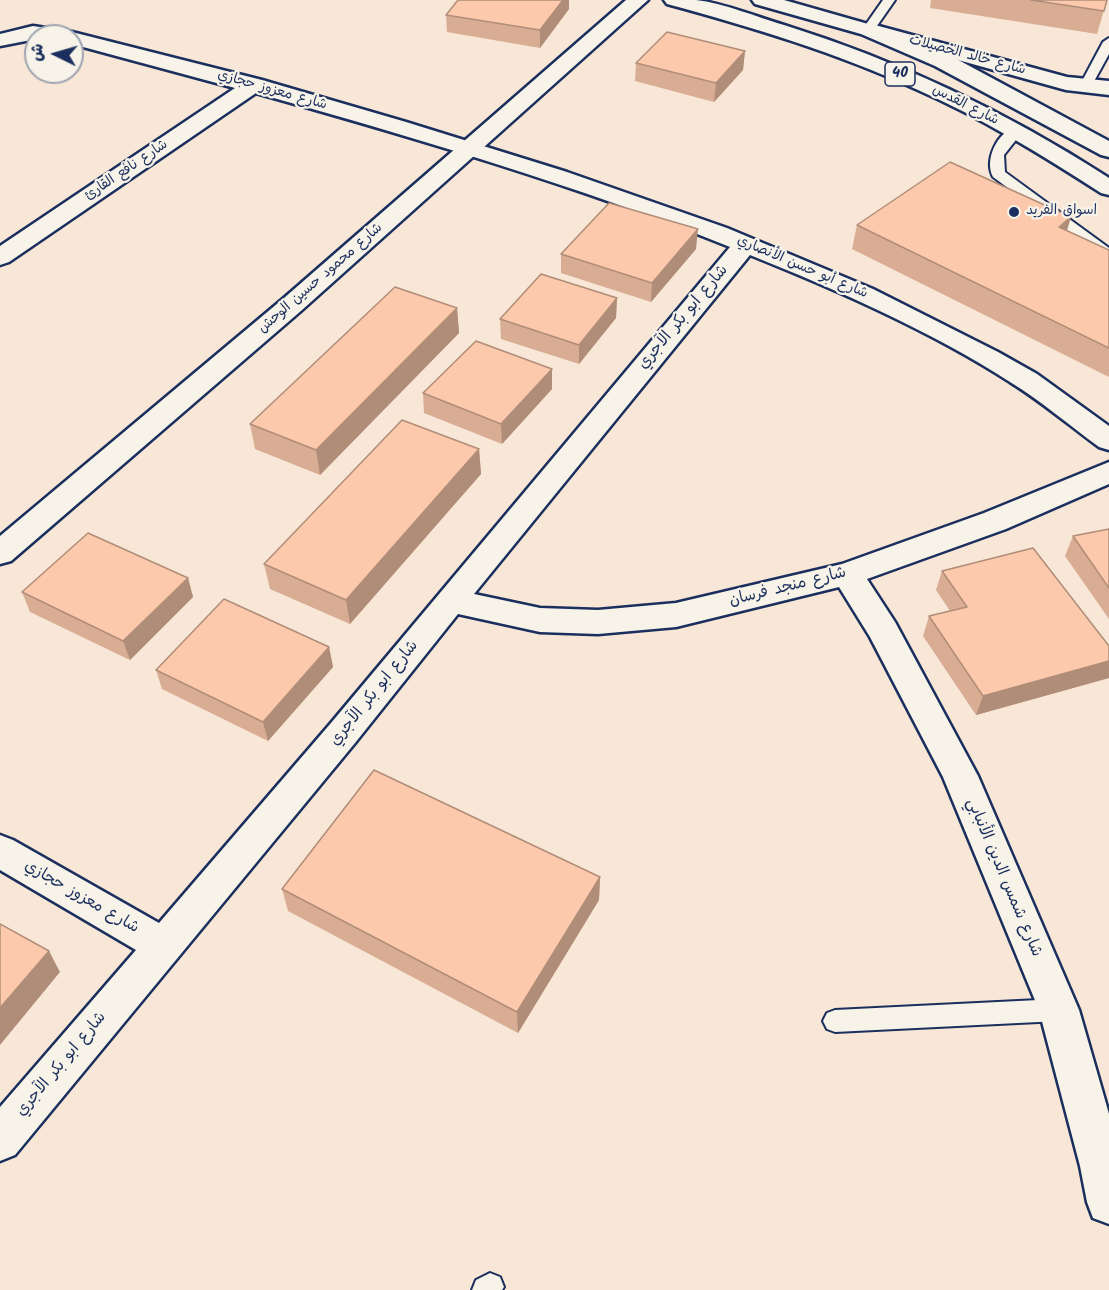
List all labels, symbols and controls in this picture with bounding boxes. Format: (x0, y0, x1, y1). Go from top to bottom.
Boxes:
north arrow (24, 24, 84, 84)
street label: شارع خالد الخصيلات (907, 32, 1027, 80)
text: ش (24, 43, 51, 62)
road number: 40 (885, 62, 915, 86)
street label: شارع معزوز حجازي (215, 67, 329, 115)
street label: شارع القدس (929, 82, 1001, 130)
street label: شارع نافع القارئ (82, 137, 172, 205)
place label: اسواق الفريد (1026, 204, 1097, 220)
marker: اسواق الفريد (1007, 205, 1021, 219)
street label: شارع محمود حسين الوحش (255, 220, 387, 338)
street label: شارع أبو حسن الأنصاري (734, 233, 870, 303)
street label: شارع ابو بكر الآجري (635, 262, 733, 374)
street label: شارع منجد فرسان (728, 564, 848, 612)
street label: شارع ابو بكر الآجري (327, 637, 423, 751)
street label: شارع شمس الدين الأنبابي (961, 796, 1045, 960)
street label: شارع معزوز حجازي (20, 857, 142, 939)
street label: شارع ابو بكر الآجري (13, 1009, 111, 1121)

